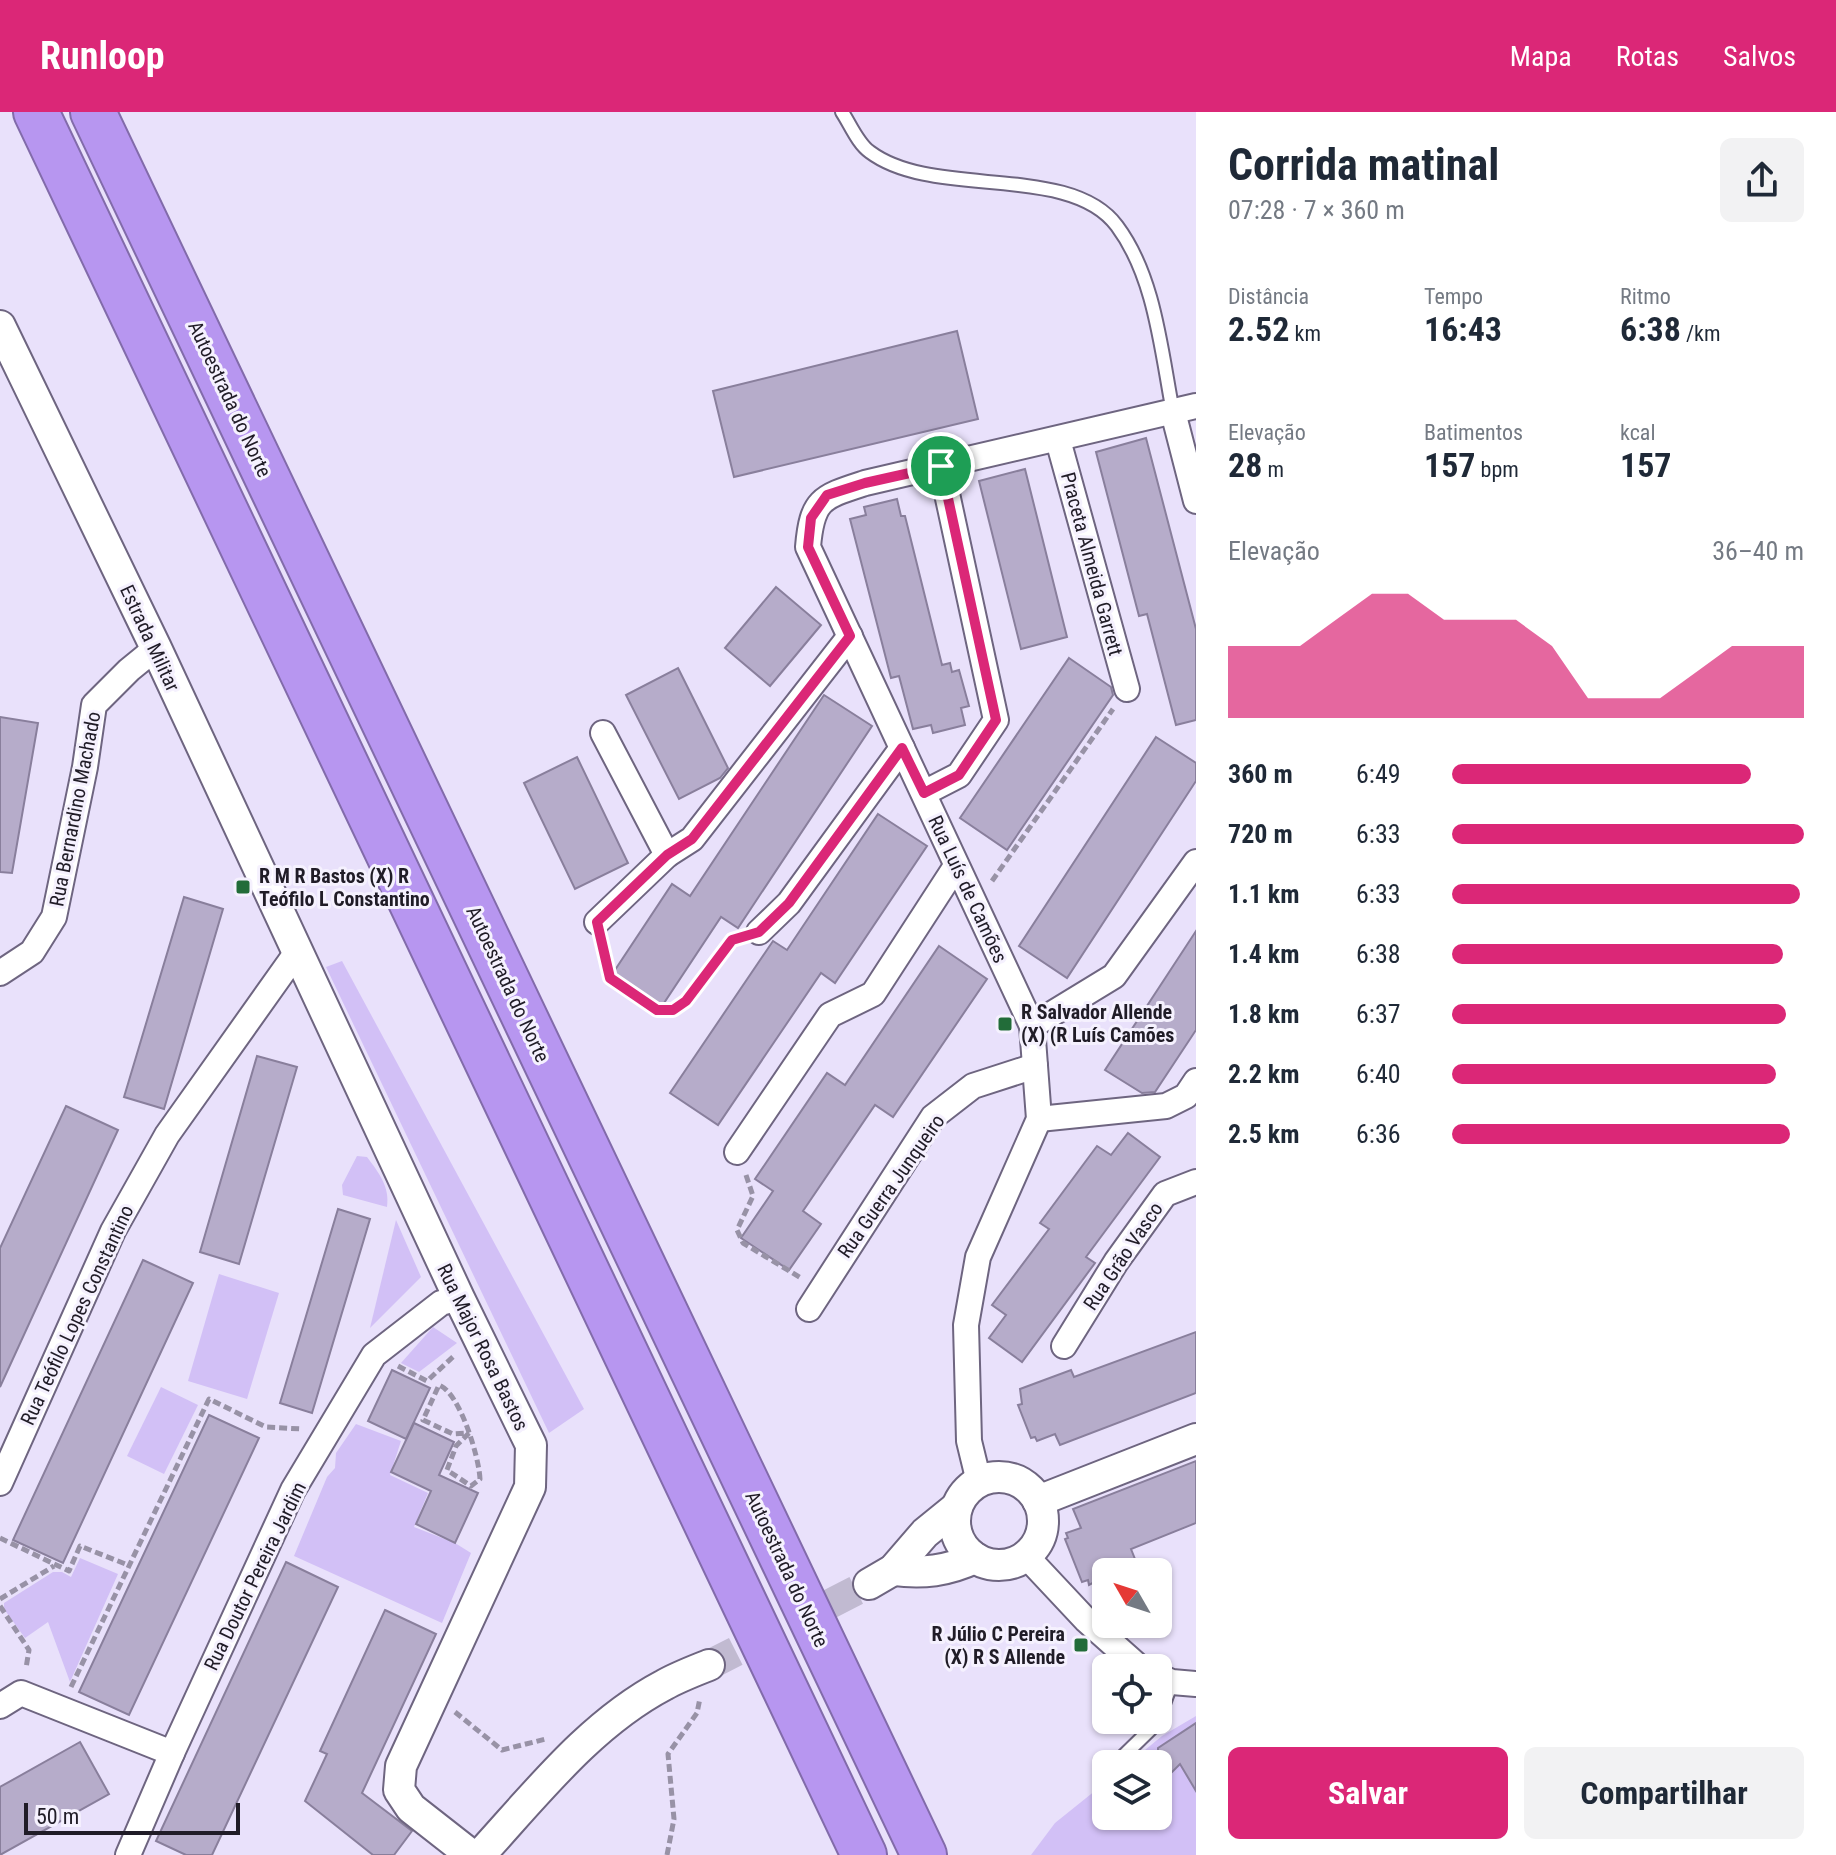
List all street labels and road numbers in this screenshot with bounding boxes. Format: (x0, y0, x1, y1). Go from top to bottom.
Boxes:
street label: Autoestrada do Norte (183, 317, 277, 481)
street label: Praceta Almeida Garrett (1056, 470, 1128, 658)
street label: Estrada Militar (115, 581, 185, 695)
street label: Rua Bernardino Machado (44, 710, 106, 908)
street label: Rua Luís de Camões (923, 811, 1013, 967)
street label: Autoestrada do Norte (461, 902, 555, 1066)
street label: Rua Guerra Junqueiro (832, 1110, 950, 1262)
street label: Rua Grão Vasco (1078, 1198, 1168, 1314)
street label: Rua Teófilo Lopes Constantino (15, 1201, 139, 1429)
street label: Rua Major Rosa Bastos (432, 1260, 534, 1434)
street label: Rua Doutor Pereira Jardim (199, 1478, 311, 1674)
street label: Autoestrada do Norte (740, 1487, 834, 1651)

